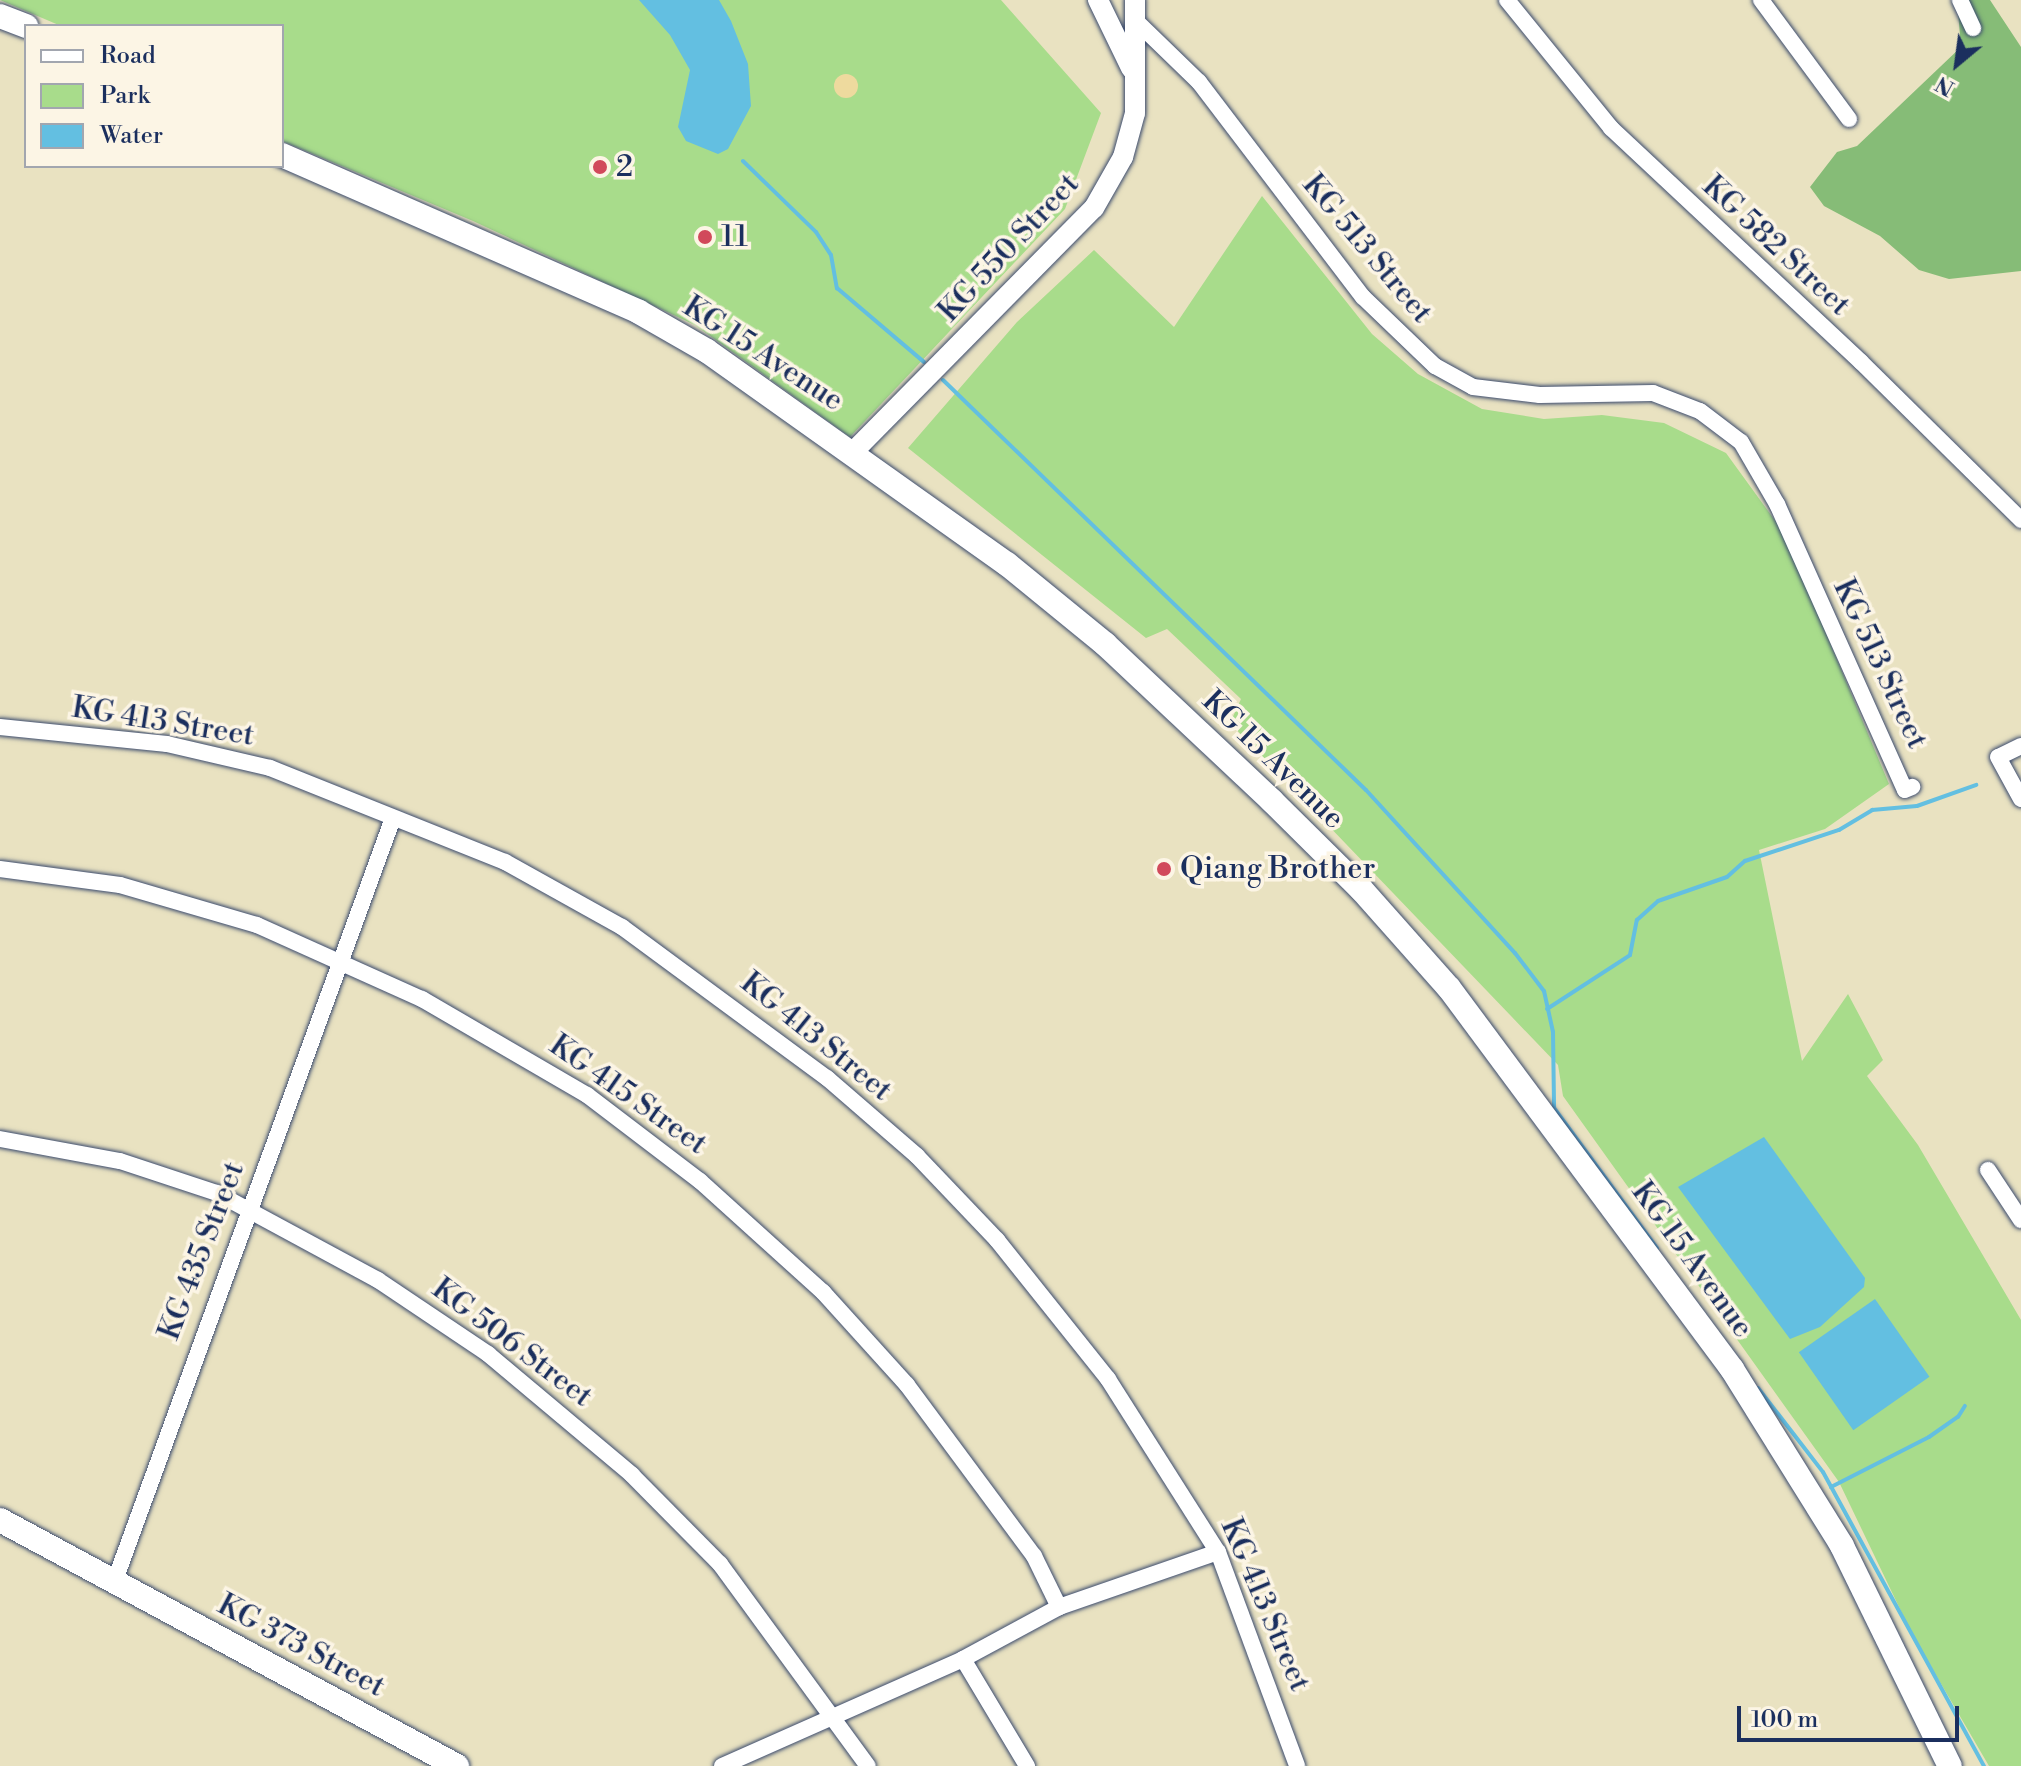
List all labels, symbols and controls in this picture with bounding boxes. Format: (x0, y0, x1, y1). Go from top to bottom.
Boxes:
legend (24, 24, 284, 168)
north arrow (1917, 24, 1997, 104)
text: Road (100, 41, 156, 71)
text: N (1931, 69, 1959, 101)
text: Park (100, 81, 150, 111)
text: Water (100, 121, 163, 151)
place label: 2 (616, 149, 633, 185)
marker: 2 (591, 158, 609, 176)
street label: KG 550 Street (931, 166, 1087, 330)
street label: KG 513 Street (1294, 167, 1440, 331)
street label: KG 582 Street (1695, 168, 1857, 324)
place label: 11 (721, 219, 748, 255)
marker: 11 (696, 228, 714, 246)
street label: KG 15 Avenue (676, 289, 850, 419)
street label: KG 513 Street (1825, 574, 1935, 754)
street label: KG 15 Avenue (1194, 683, 1352, 837)
street label: KG 413 Street (69, 690, 257, 754)
place label: Qiang Brother (1180, 851, 1375, 887)
marker: Qiang Brother (1155, 860, 1173, 878)
street label: KG 413 Street (733, 965, 899, 1109)
street label: KG 415 Street (542, 1027, 714, 1163)
street label: KG 435 Street (152, 1157, 252, 1345)
street label: KG 15 Avenue (1623, 1175, 1761, 1345)
street label: KG 506 Street (425, 1271, 599, 1415)
street label: KG 413 Street (1212, 1513, 1318, 1697)
street label: KG 373 Street (211, 1587, 391, 1705)
scale bar (1741, 1690, 1963, 1740)
text: 100 m (1751, 1705, 1818, 1735)

